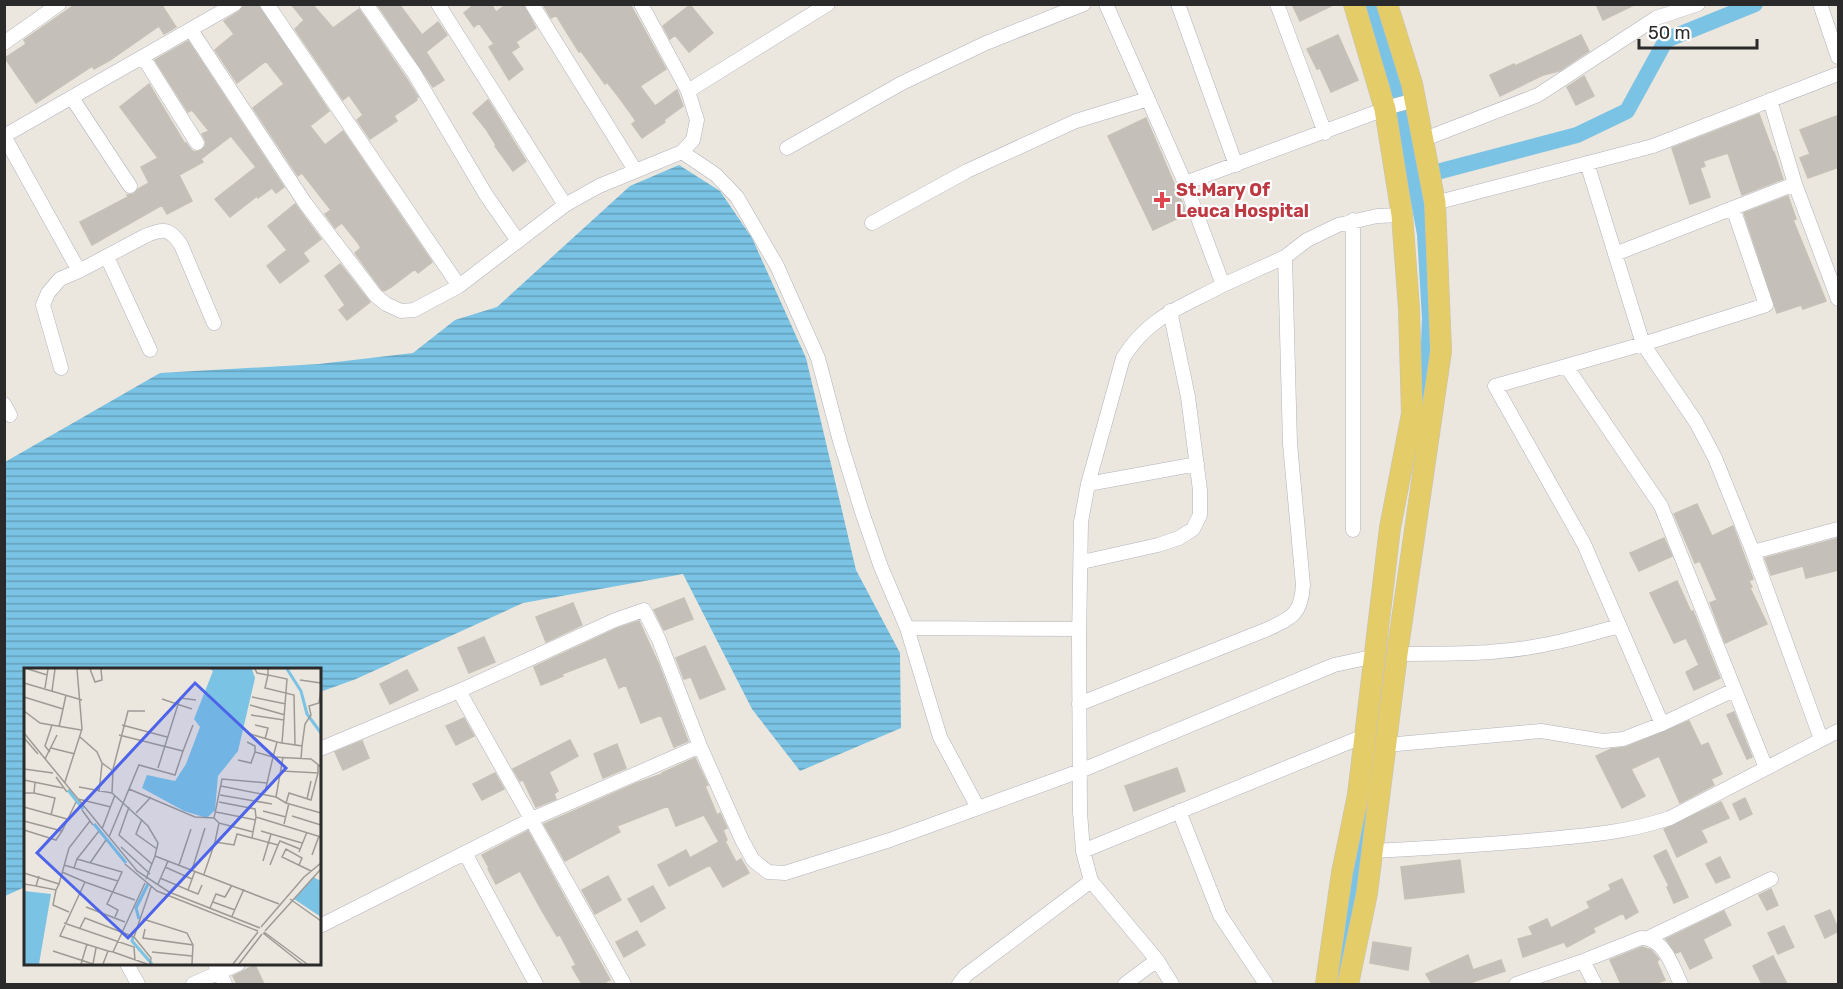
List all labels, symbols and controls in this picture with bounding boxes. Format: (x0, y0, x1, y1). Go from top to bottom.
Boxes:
scale bar (1639, 12, 1758, 50)
text: 50 m (1648, 22, 1691, 44)
place label: St.Mary Of Leuca Hospital (1176, 179, 1309, 222)
marker: St.Mary Of Leuca Hospital (1153, 191, 1171, 209)
inset map (24, 668, 321, 965)

